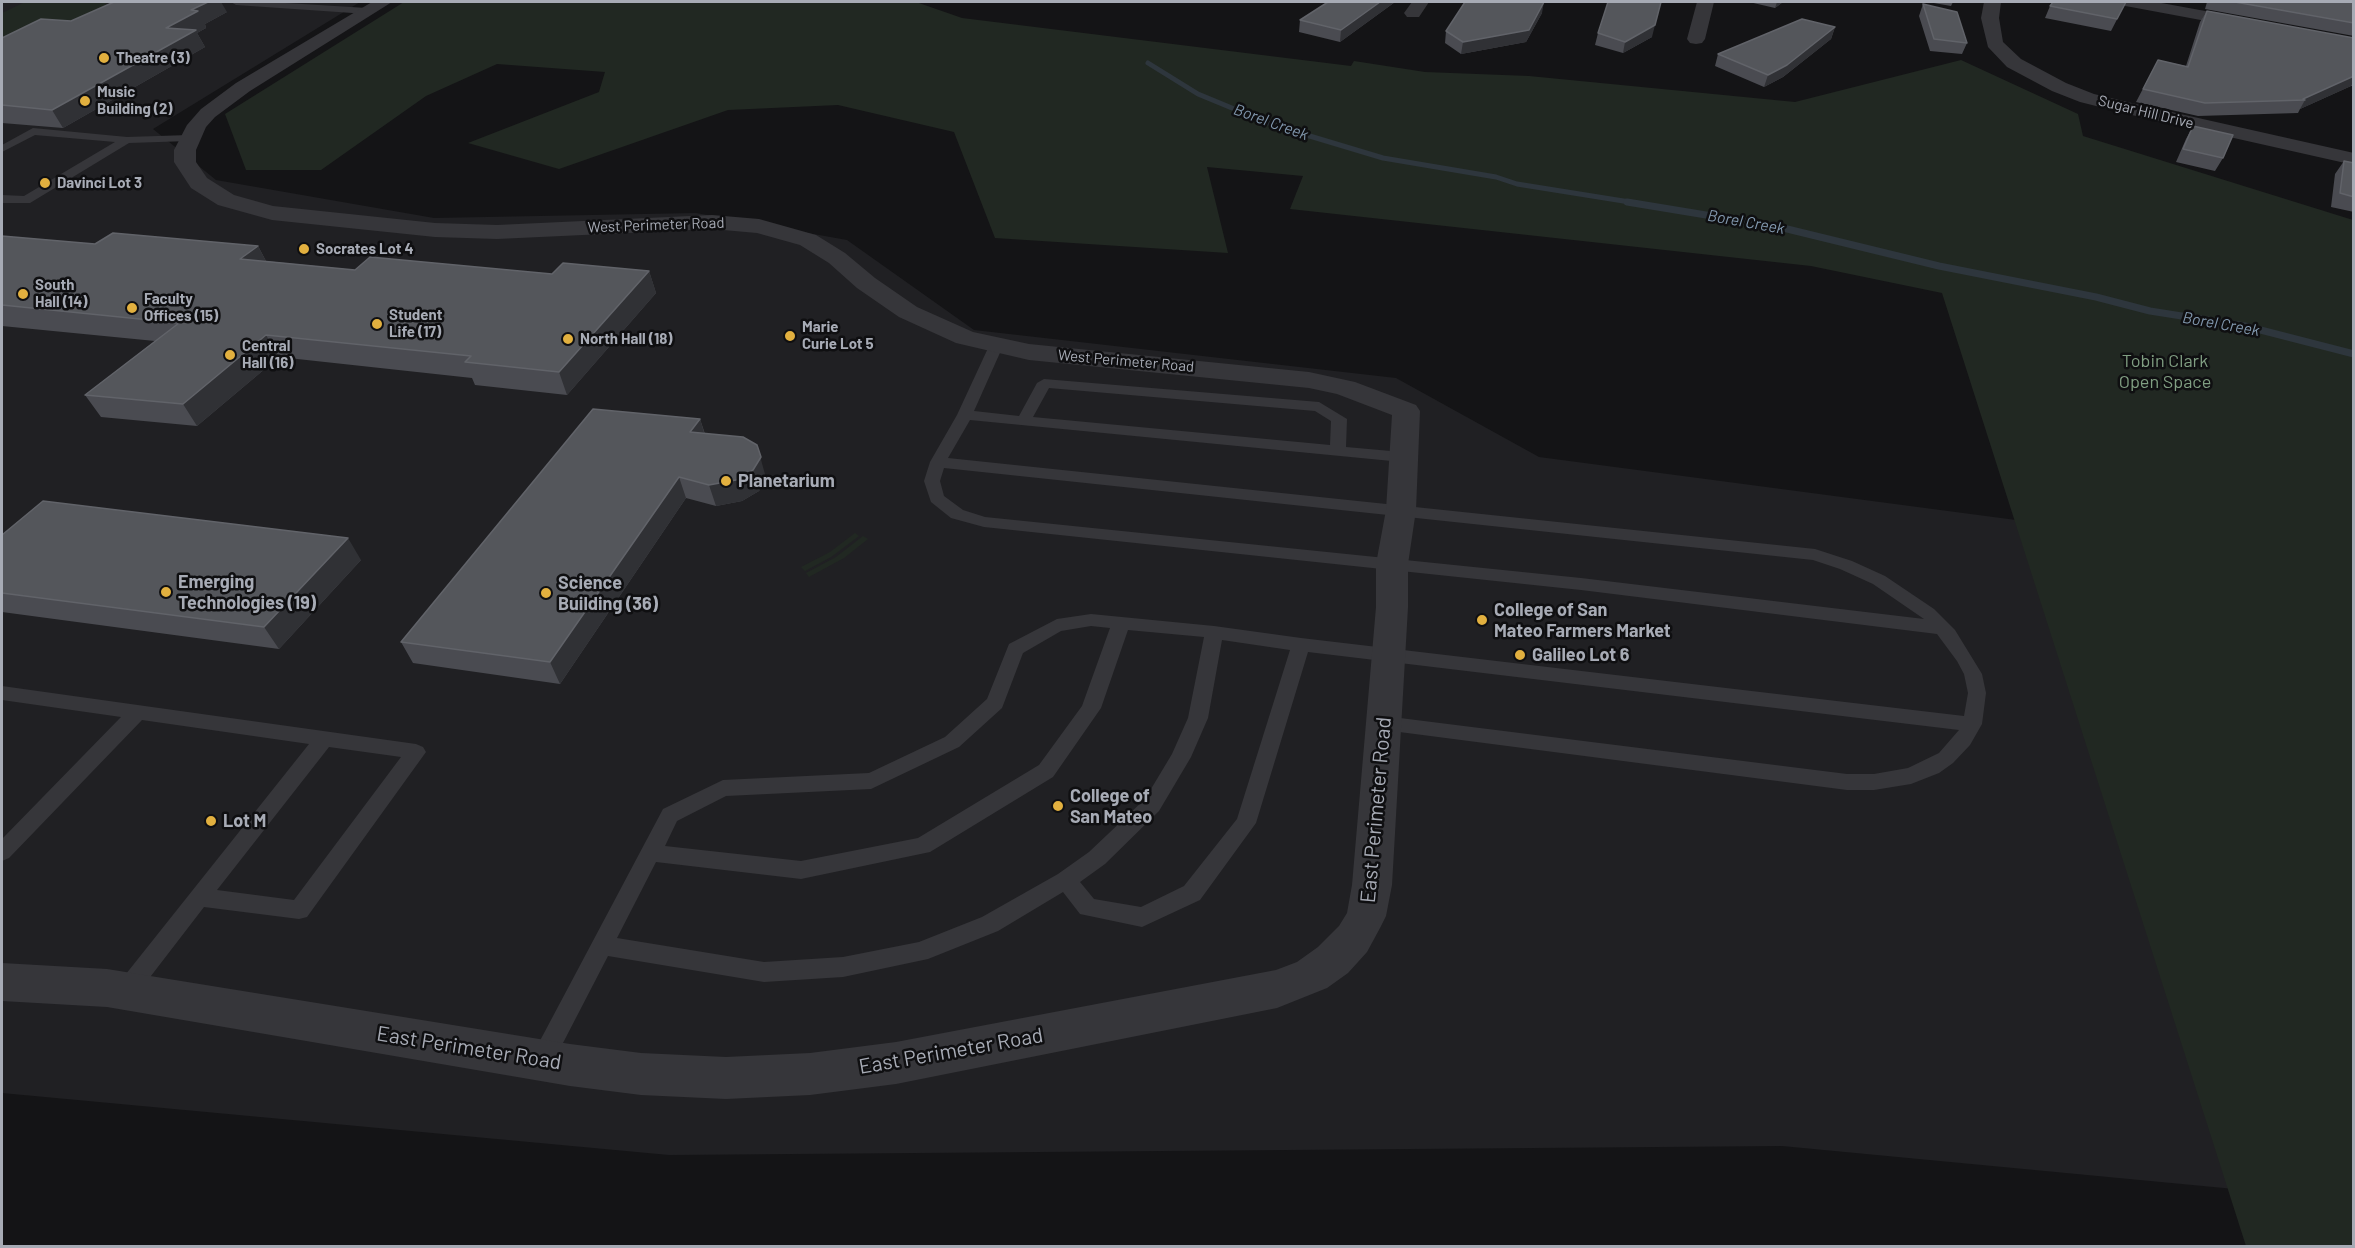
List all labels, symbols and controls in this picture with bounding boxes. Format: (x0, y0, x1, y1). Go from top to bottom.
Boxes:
place label: Theatre (3) (116, 49, 190, 67)
marker: Theatre (3) (97, 51, 111, 65)
place label: Music Building (2) (97, 83, 173, 118)
street label: Sugar Hill Drive (2096, 91, 2196, 133)
marker: Music Building (2) (78, 94, 92, 108)
water label: Borel Creek (1231, 100, 1311, 144)
place label: Davinci Lot 3 (57, 174, 142, 192)
marker: Davinci Lot 3 (38, 176, 52, 190)
water label: Borel Creek (1706, 206, 1786, 238)
street label: West Perimeter Road (587, 214, 725, 236)
place label: Socrates Lot 4 (316, 240, 413, 258)
marker: Socrates Lot 4 (297, 242, 311, 256)
place label: South Hall (14) (35, 276, 87, 311)
marker: South Hall (14) (16, 287, 30, 301)
place label: Faculty Offices (15) (144, 290, 218, 325)
marker: Faculty Offices (15) (125, 301, 139, 315)
place label: Student Life (17) (389, 306, 442, 341)
water label: Borel Creek (2181, 308, 2261, 340)
marker: Student Life (17) (370, 317, 384, 331)
place label: Marie Curie Lot 5 (802, 318, 874, 353)
marker: Marie Curie Lot 5 (783, 329, 797, 343)
place label: North Hall (18) (580, 330, 673, 348)
marker: North Hall (18) (561, 332, 575, 346)
place label: Central Hall (16) (242, 337, 293, 372)
street label: West Perimeter Road (1057, 346, 1195, 376)
marker: Central Hall (16) (223, 348, 237, 362)
park label: Tobin Clark Open Space (2119, 350, 2211, 392)
place label: Planetarium (738, 470, 835, 492)
marker: Planetarium (719, 474, 733, 488)
place label: Emerging Technologies (19) (178, 571, 316, 614)
place label: Science Building (36) (558, 572, 658, 614)
marker: Emerging Technologies (19) (159, 585, 173, 599)
marker: Science Building (36) (539, 586, 553, 600)
place label: College of San Mateo Farmers Market (1494, 599, 1671, 642)
marker: College of San Mateo Farmers Market (1475, 613, 1489, 627)
place label: Galileo Lot 6 (1532, 644, 1629, 666)
marker: Galileo Lot 6 (1513, 648, 1527, 662)
street label: East Perimeter Road (1355, 716, 1397, 904)
place label: College of San Mateo (1070, 785, 1152, 828)
marker: College of San Mateo (1051, 799, 1065, 813)
place label: Lot M (223, 810, 266, 832)
marker: Lot M (204, 814, 218, 828)
street label: East Perimeter Road (375, 1021, 563, 1075)
street label: East Perimeter Road (857, 1022, 1045, 1080)

